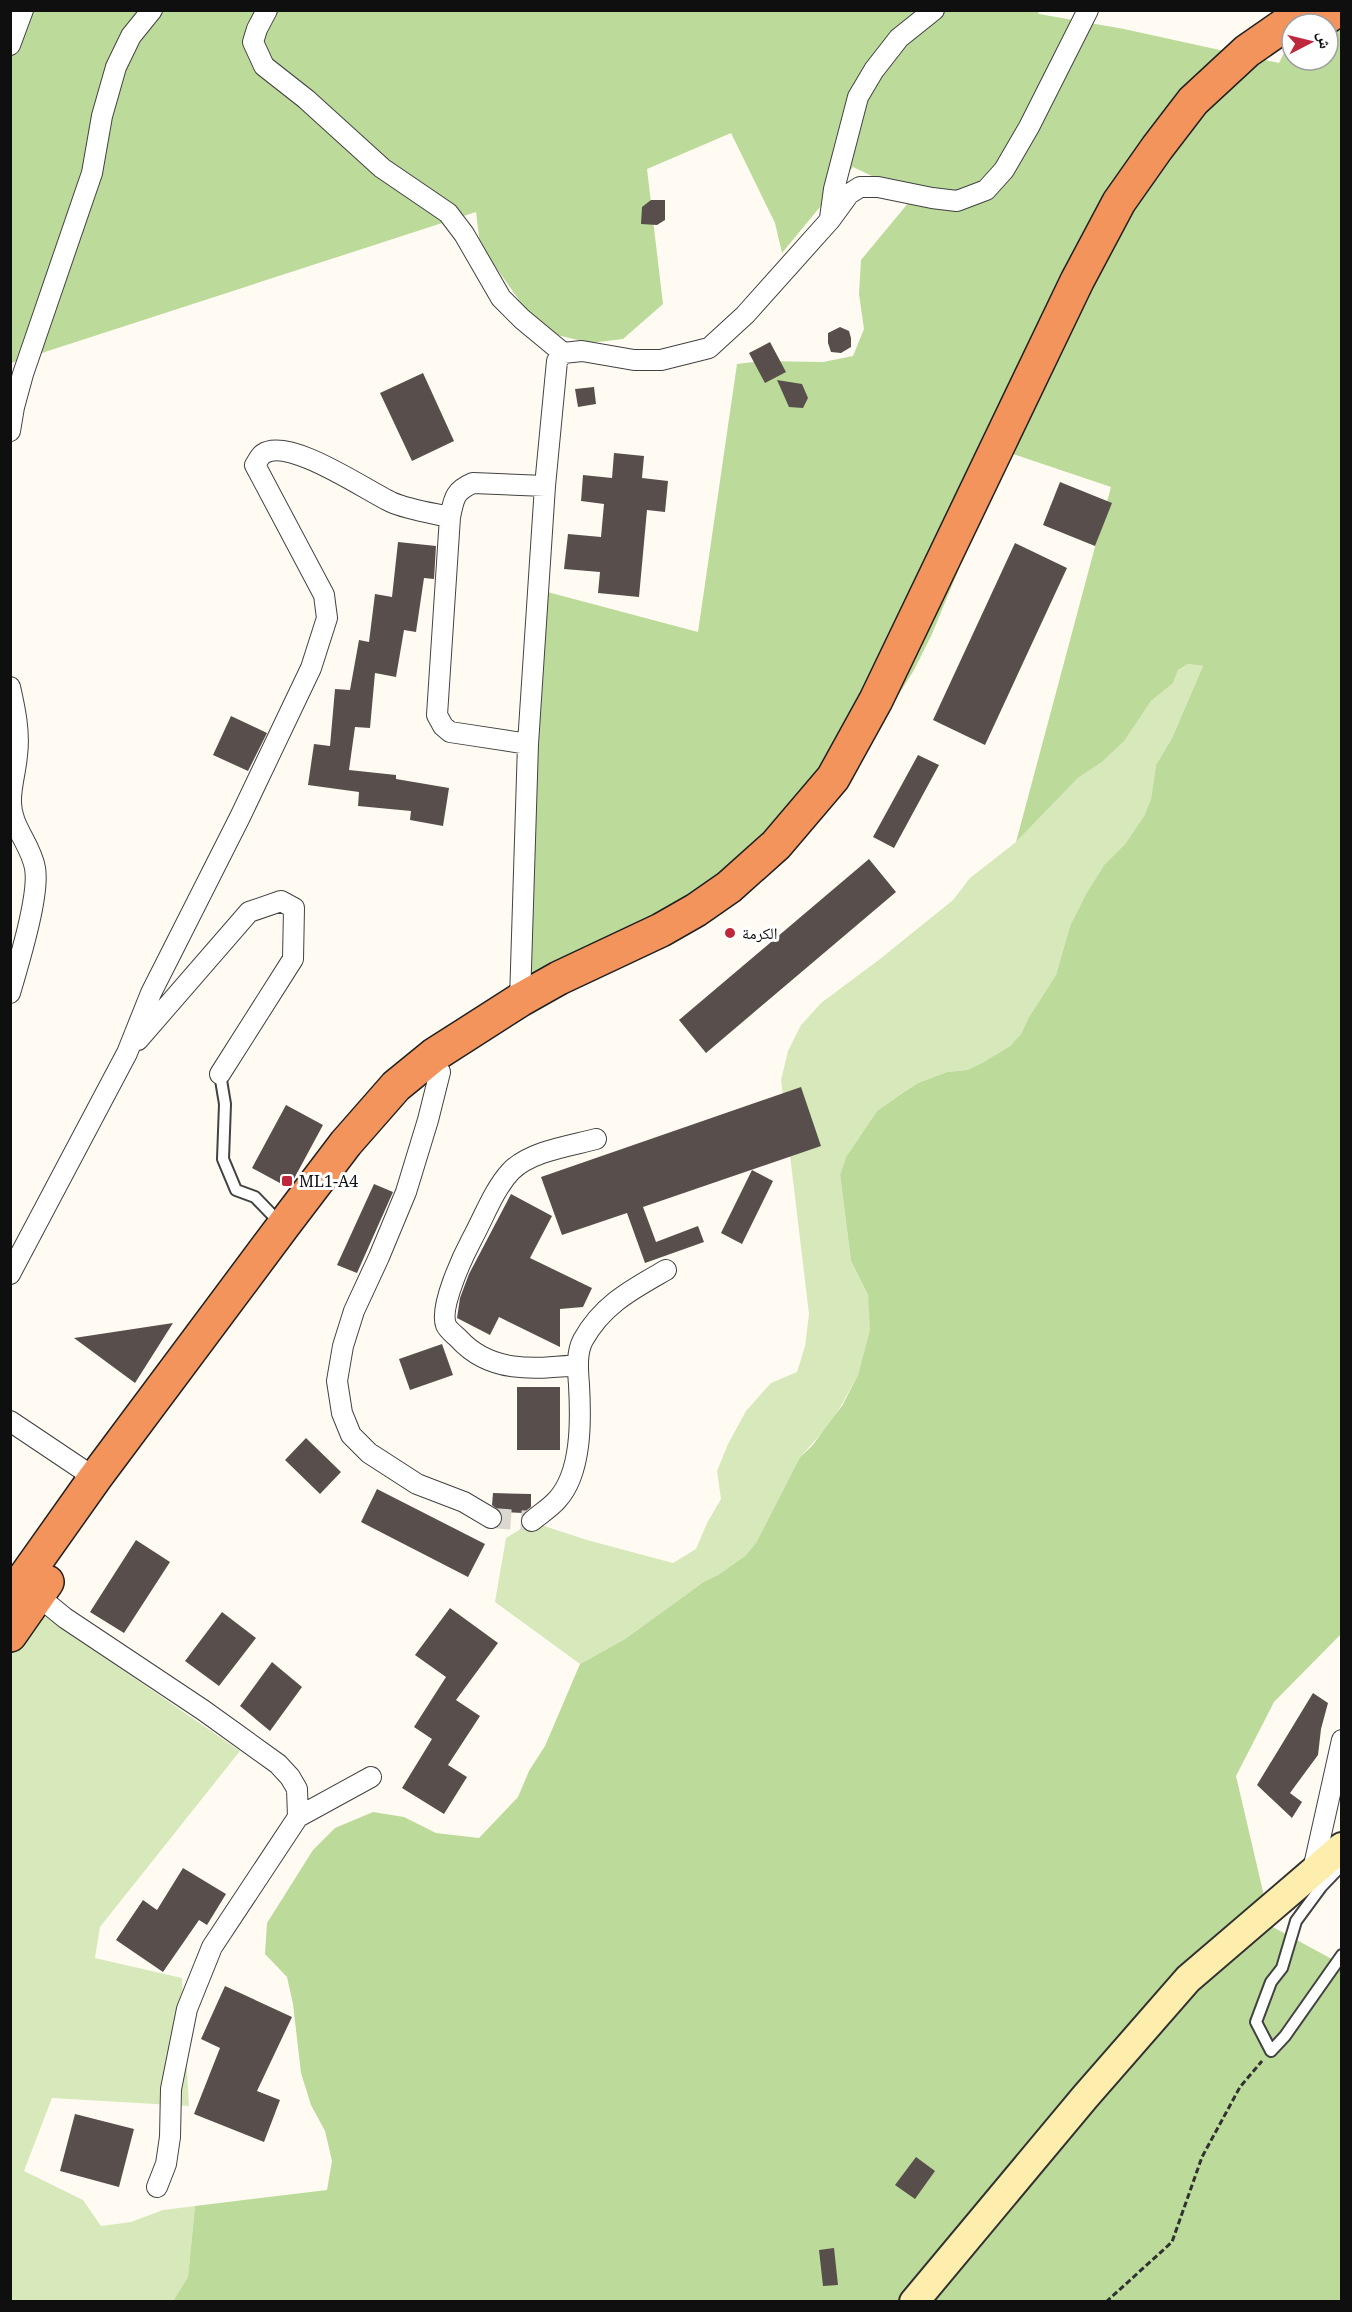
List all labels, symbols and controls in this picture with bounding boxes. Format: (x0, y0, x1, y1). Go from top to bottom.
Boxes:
north arrow (1280, 12, 1340, 72)
text: ش (1313, 30, 1337, 50)
place label: الكرمة (742, 922, 778, 944)
marker: الكرمة (723, 926, 737, 940)
place label: ML1-A4 (299, 1170, 358, 1192)
marker: ML1-A4 (280, 1174, 294, 1188)

